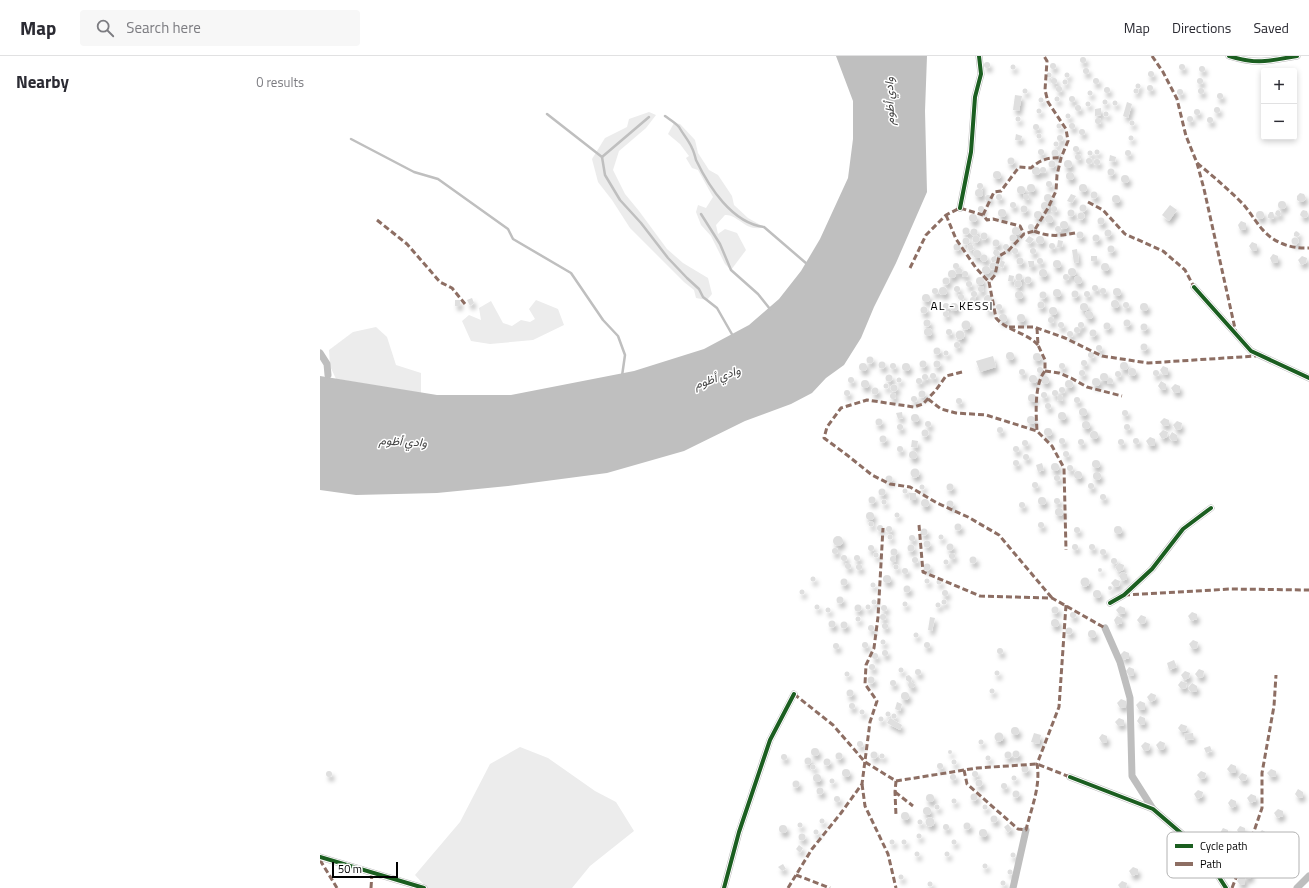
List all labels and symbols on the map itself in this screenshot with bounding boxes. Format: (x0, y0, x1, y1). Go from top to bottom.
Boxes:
water label: وادي أظوم (879, 76, 900, 126)
district label: AL - KESSI (931, 296, 993, 315)
water label: وادي أظوم (690, 360, 744, 395)
water label: وادي أظوم (377, 430, 428, 453)
legend (1167, 832, 1299, 878)
text: Cycle path (1200, 838, 1248, 854)
text: Path (1200, 856, 1222, 872)
scale bar (332, 860, 398, 879)

